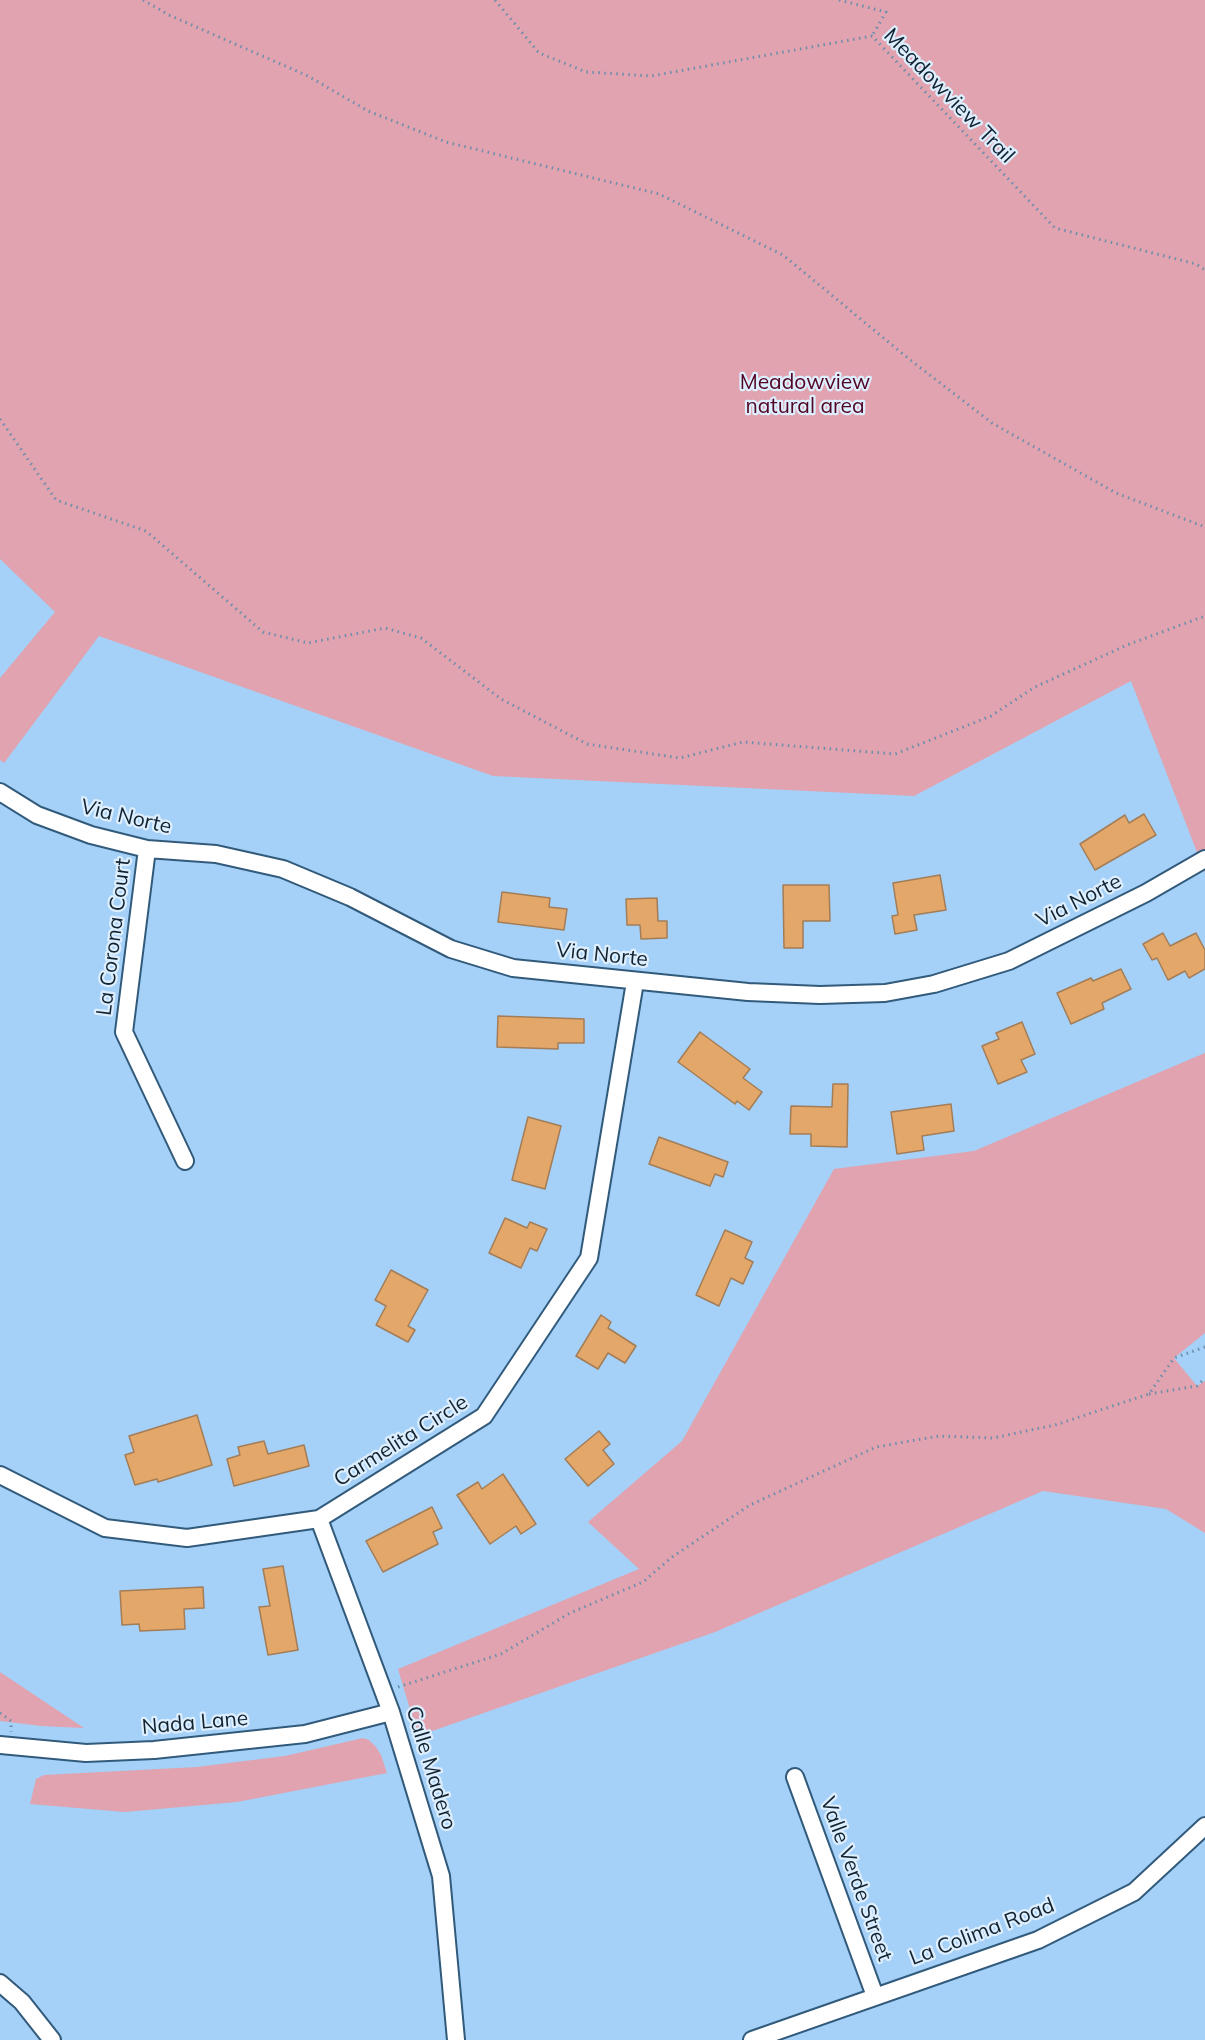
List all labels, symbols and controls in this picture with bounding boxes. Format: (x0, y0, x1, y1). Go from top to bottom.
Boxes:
street label: Meadowview Trail (878, 23, 1020, 169)
park label: Meadowview natural area (740, 370, 870, 420)
street label: Via Norte (78, 794, 174, 840)
street label: La Corona Court (92, 857, 136, 1017)
street label: Via Norte (1032, 869, 1126, 933)
street label: Via Norte (555, 938, 649, 972)
street label: Carmelita Circle (329, 1390, 473, 1492)
street label: Calle Madero (400, 1703, 462, 1833)
street label: Nada Lane (141, 1706, 249, 1740)
street label: Valle Verde Street (815, 1793, 897, 1965)
street label: La Colima Road (906, 1893, 1058, 1971)

